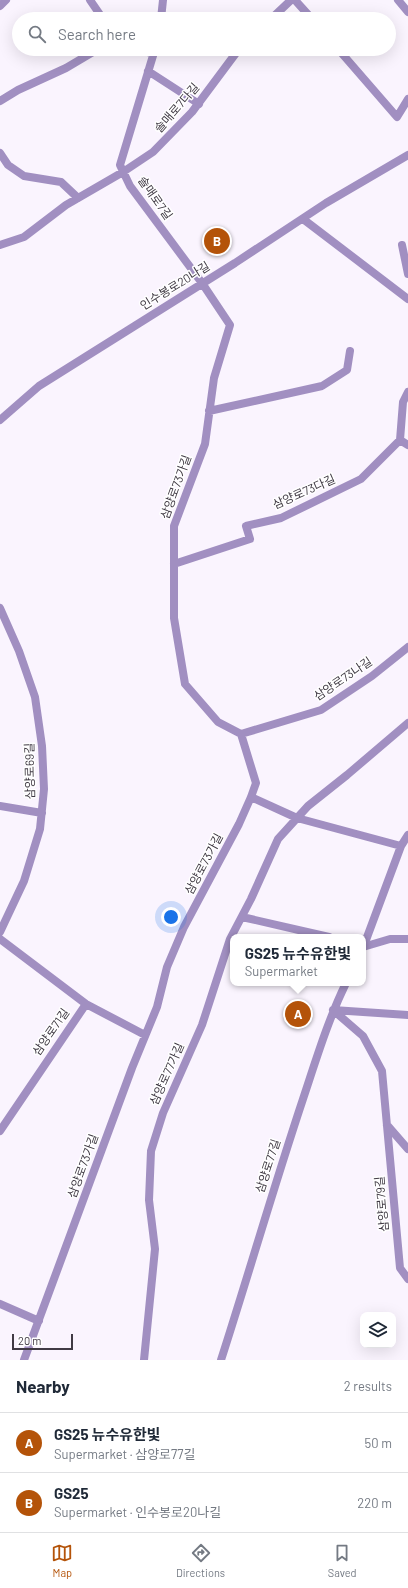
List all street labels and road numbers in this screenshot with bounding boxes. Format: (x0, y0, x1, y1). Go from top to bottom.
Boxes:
street label: 솔매로7다길 (151, 80, 202, 135)
street label: 솔매로7길 (136, 173, 176, 222)
street label: 인수봉로20나길 (137, 258, 212, 312)
street label: 삼양로73가길 (157, 453, 193, 521)
street label: 삼양로73다길 (270, 471, 337, 511)
street label: 삼양로73나길 (311, 654, 374, 703)
street label: 삼양로69길 (22, 743, 36, 799)
street label: 삼양로73가길 (181, 831, 225, 896)
street label: 삼양로71길 (29, 1005, 71, 1058)
street label: 삼양로77가길 (146, 1040, 186, 1107)
street label: 삼양로73가길 (64, 1132, 100, 1200)
street label: 삼양로77길 (252, 1137, 282, 1194)
street label: 삼양로79길 (372, 1176, 390, 1233)

